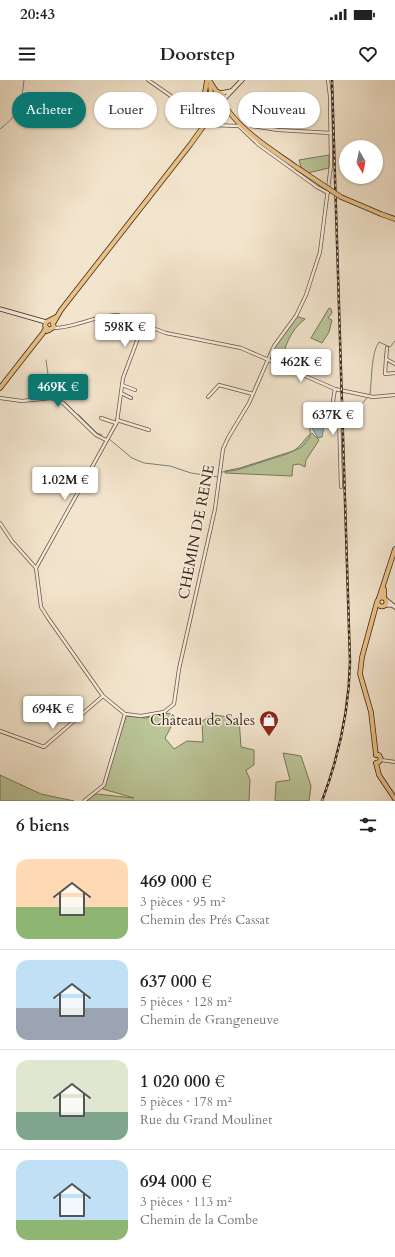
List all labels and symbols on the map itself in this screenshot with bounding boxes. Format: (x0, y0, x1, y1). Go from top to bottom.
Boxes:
north arrow (339, 140, 383, 184)
pin: 598K € (92, 314, 158, 348)
pin: 462K € (268, 349, 334, 383)
pin: 469K € (25, 374, 91, 408)
pin: 637K € (300, 402, 366, 436)
street label: CHEMIN DE RENE (173, 463, 219, 601)
pin: 1.02M € (28, 467, 102, 501)
pin: 694K € (20, 696, 86, 730)
shop icon: Château de Sales (258, 709, 280, 737)
place label: Château de Sales (150, 710, 255, 730)

